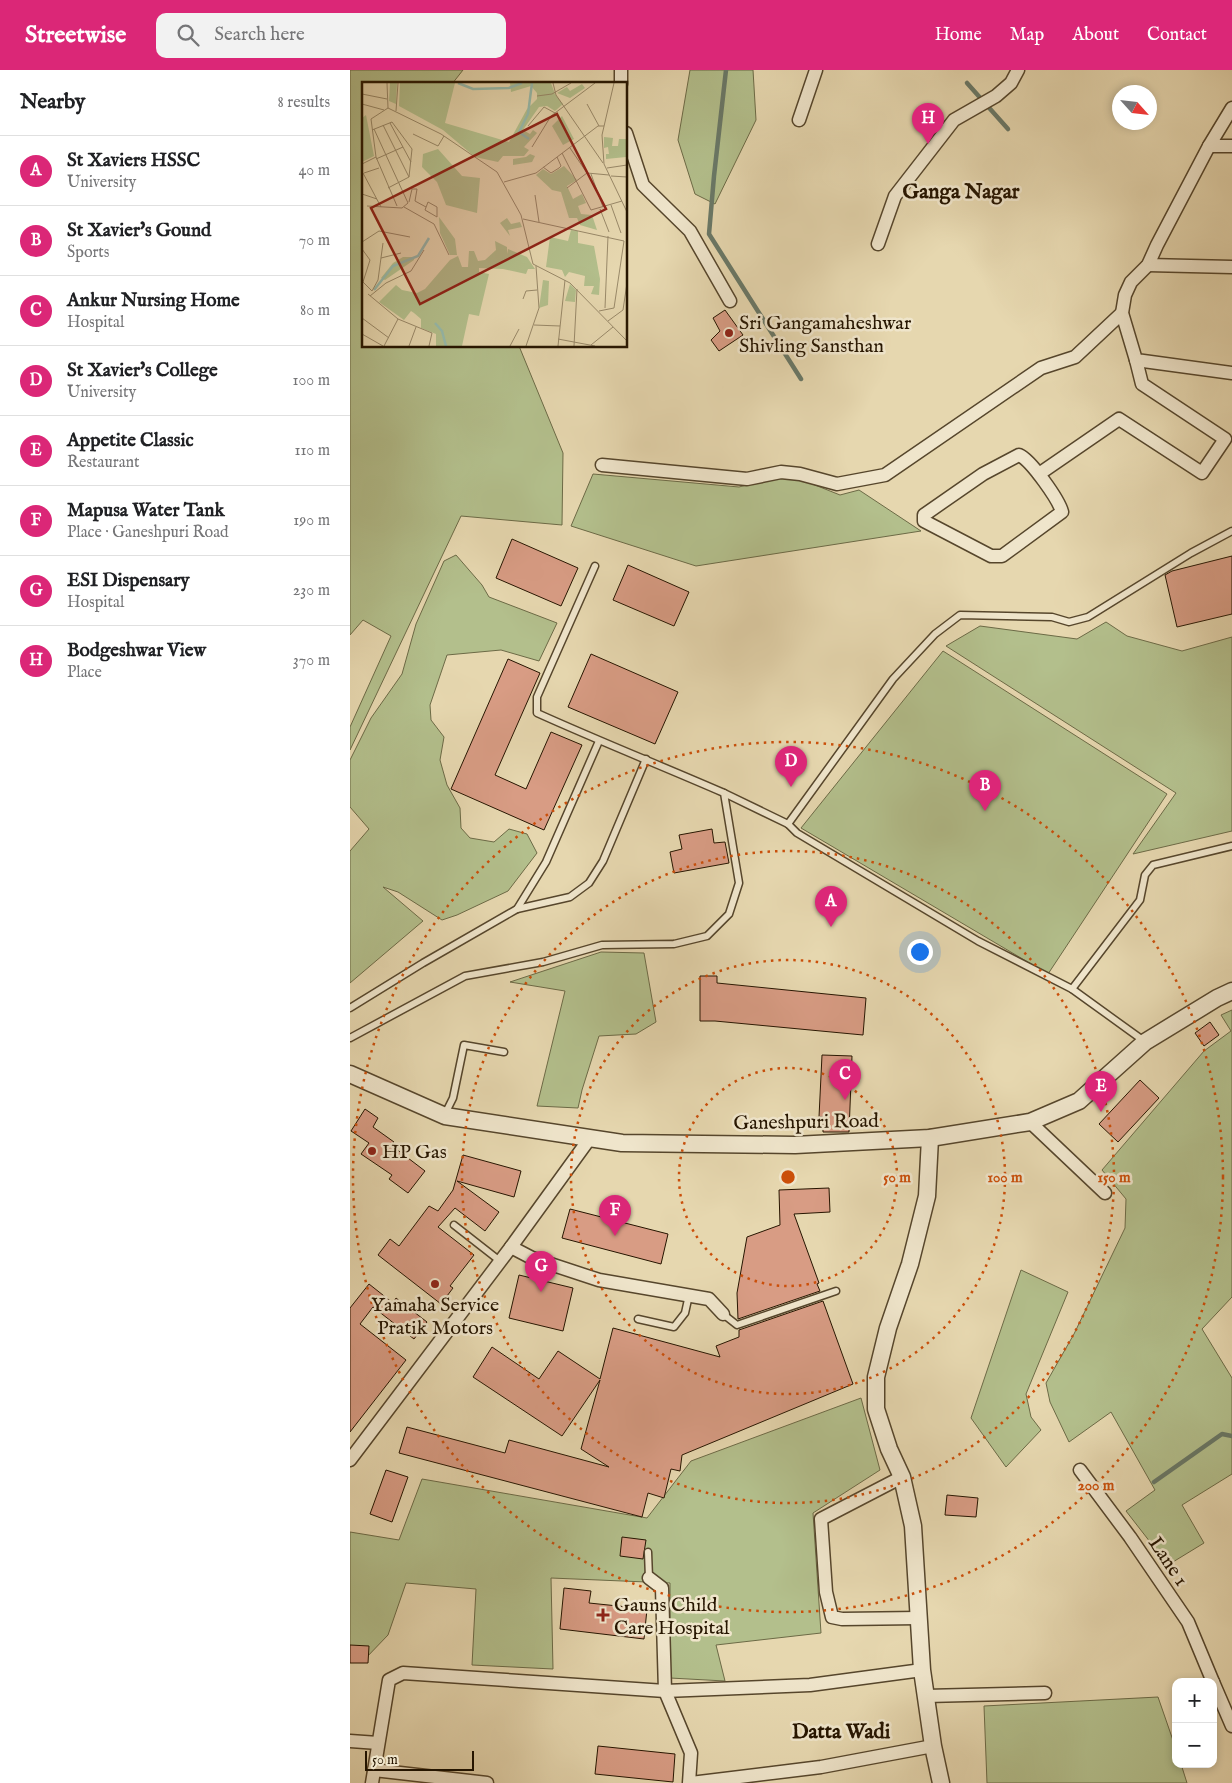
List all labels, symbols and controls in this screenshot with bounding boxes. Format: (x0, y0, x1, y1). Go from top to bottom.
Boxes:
search box (156, 13, 506, 58)
text: Streetwise (25, 20, 126, 51)
icon: search (174, 21, 202, 49)
text: Search here (214, 23, 305, 47)
text: Home (935, 24, 982, 47)
text: Map (1010, 24, 1044, 47)
text: About (1072, 24, 1119, 47)
text: Contact (1147, 24, 1207, 47)
inset map (362, 82, 628, 348)
north arrow (1112, 85, 1157, 130)
text: Nearby (20, 89, 85, 116)
text: 8 results (278, 93, 330, 113)
pin: H (912, 103, 944, 144)
text: St Xaviers HSSC (67, 149, 200, 173)
text: A (31, 161, 41, 181)
text: 40 m (298, 161, 330, 181)
text: University (67, 173, 136, 193)
district label: Ganga Nagar (903, 179, 1020, 206)
text: St Xavier's Gound (67, 219, 211, 243)
text: B (31, 231, 41, 251)
text: 70 m (299, 231, 330, 251)
text: Sports (67, 243, 109, 263)
text: Ankur Nursing Home (67, 289, 240, 313)
text: C (30, 301, 42, 321)
text: 80 m (300, 301, 330, 321)
place label: Sri Gangamaheshwar Shivling Sansthan (739, 311, 912, 359)
text: Hospital (67, 313, 124, 333)
marker: Sri Gangamaheshwar Shivling Sansthan (723, 327, 735, 339)
text: St Xavier's College (67, 359, 218, 383)
text: D (30, 371, 42, 391)
text: 100 m (293, 371, 330, 391)
text: University (67, 383, 136, 403)
text: Appetite Classic (67, 429, 194, 453)
text: E (30, 441, 42, 461)
text: 110 m (294, 441, 330, 461)
text: Restaurant (67, 453, 140, 473)
text: Mapusa Water Tank (67, 499, 225, 523)
text: F (31, 511, 41, 531)
text: 190 m (293, 511, 330, 531)
text: Place · Ganeshpuri Road (67, 523, 229, 543)
text: ESI Dispensary (67, 569, 190, 593)
text: G (30, 581, 42, 601)
text: 230 m (293, 581, 330, 601)
text: Hospital (67, 593, 124, 613)
text: Bodgeshwar View (67, 639, 206, 663)
text: H (29, 651, 43, 671)
text: 370 m (293, 651, 330, 671)
text: Place (67, 663, 102, 683)
pin: D (775, 746, 807, 787)
pin: B (969, 770, 1001, 811)
pin: A (815, 886, 847, 927)
your location (907, 939, 933, 965)
pin: C (829, 1059, 861, 1100)
pin: E (1085, 1071, 1117, 1112)
street label: Ganeshpuri Road (733, 1109, 879, 1136)
place label: HP Gas (382, 1140, 447, 1165)
marker: HP Gas (366, 1145, 378, 1157)
centre of rings (779, 1168, 797, 1186)
text: 50 m (883, 1168, 911, 1187)
text: 100 m (987, 1168, 1023, 1187)
text: 150 m (1097, 1168, 1131, 1187)
pin: F (599, 1195, 631, 1236)
pin: G (525, 1251, 557, 1292)
marker: Yamaha Service Pratik Motors (429, 1278, 441, 1290)
place label: Yamaha Service Pratik Motors (371, 1293, 499, 1341)
text: 200 m (1078, 1476, 1115, 1495)
street label: Lane 1 (1142, 1532, 1193, 1591)
place label: Gauns Child Care Hospital (614, 1593, 730, 1641)
marker: Gauns Child Care Hospital (596, 1608, 610, 1622)
map controls (1172, 1678, 1217, 1768)
button: + (1172, 1678, 1217, 1723)
district label: Datta Wadi (792, 1719, 891, 1746)
button: − (1172, 1723, 1217, 1768)
scale bar (365, 1748, 474, 1771)
text: 50 m (372, 1751, 398, 1769)

